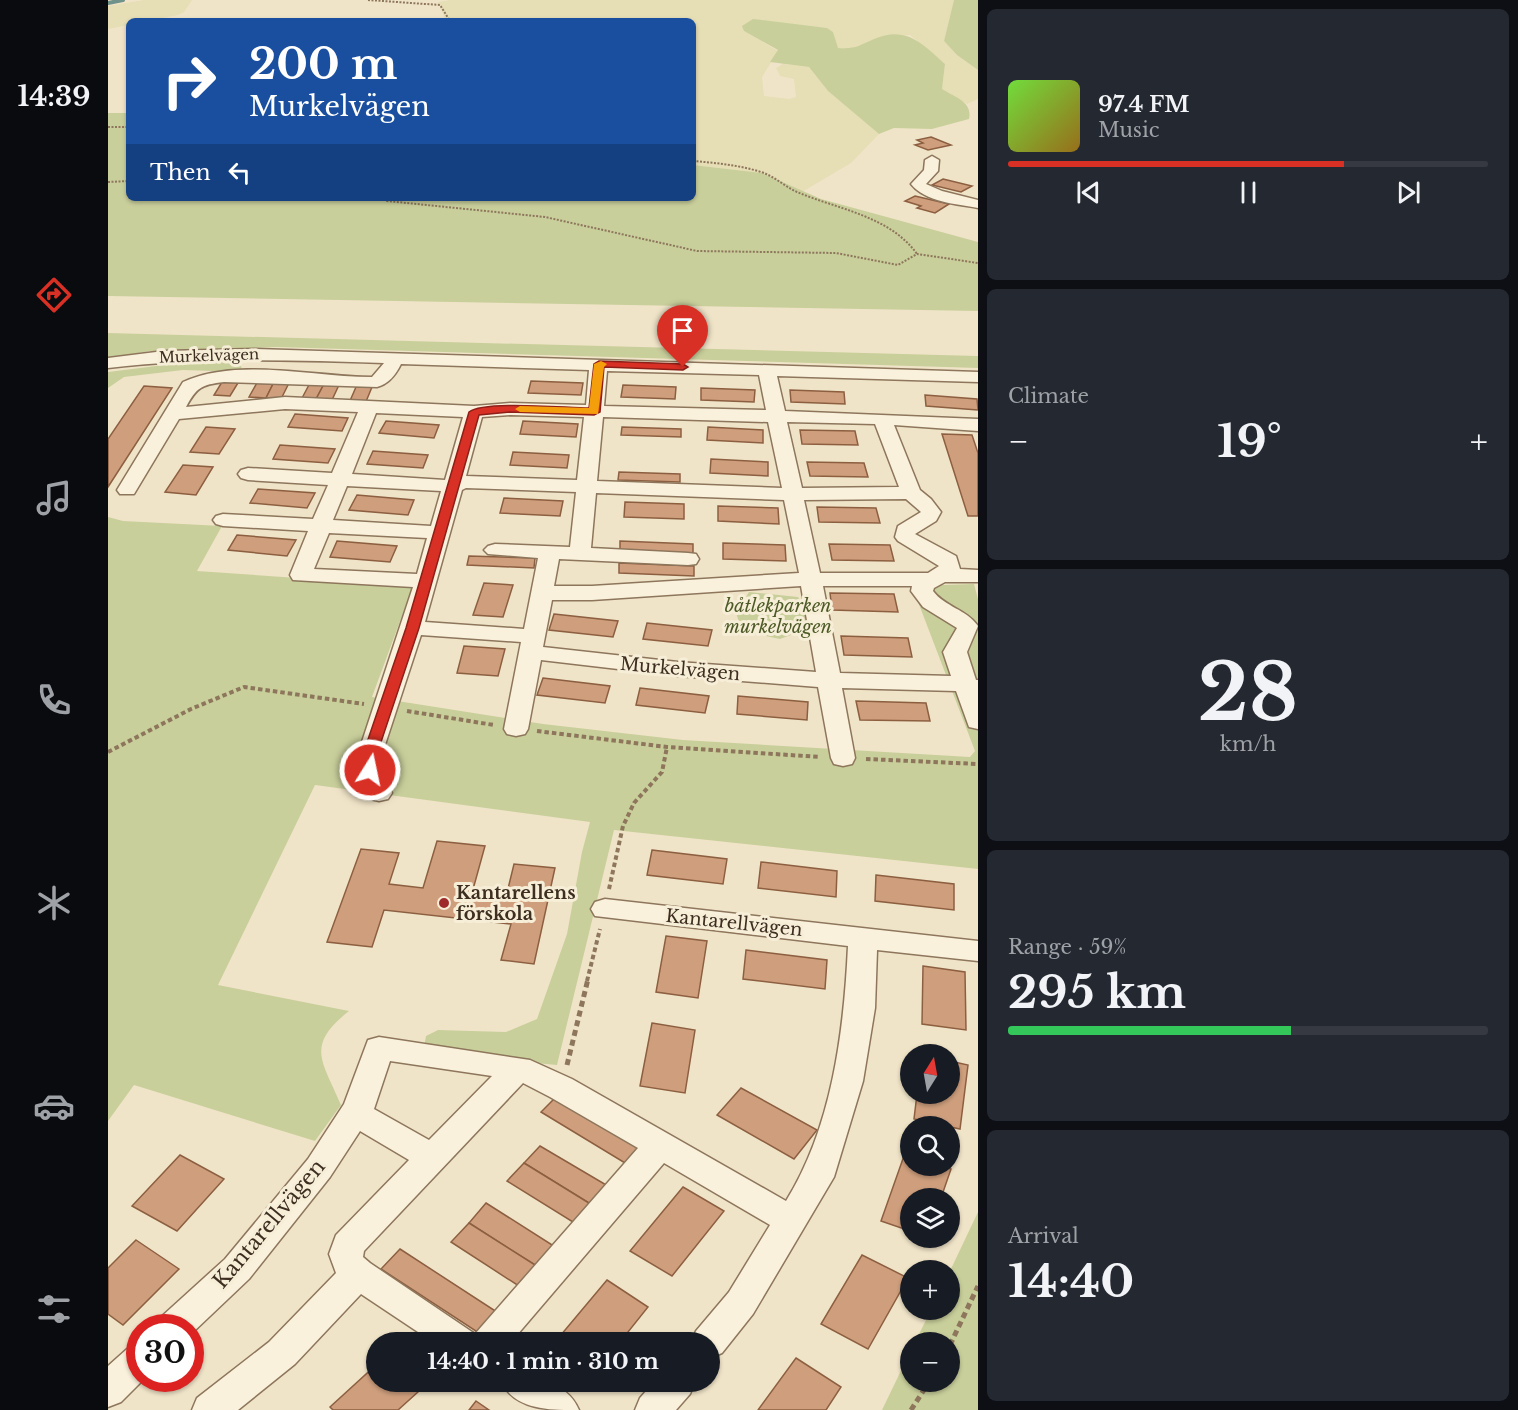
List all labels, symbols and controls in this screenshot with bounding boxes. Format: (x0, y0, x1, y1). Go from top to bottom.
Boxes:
text: 200 m (249, 38, 397, 90)
icon: right (150, 42, 228, 120)
text: 14:39 (18, 80, 90, 113)
text: Murkelvägen (249, 90, 430, 123)
text: 97.4 FM (1098, 91, 1189, 118)
text: Music (1098, 118, 1159, 142)
icon: left (223, 156, 256, 189)
text: Then (150, 159, 211, 186)
icon: previous (1072, 176, 1105, 209)
icon: pause (1232, 176, 1265, 209)
icon: next (1392, 176, 1425, 209)
icon: directions (33, 274, 75, 316)
pin (657, 305, 708, 367)
icon: arrive (666, 314, 699, 347)
street label: Murkelvägen (158, 344, 260, 367)
text: Climate (1008, 384, 1089, 408)
text: 19° (1217, 413, 1282, 469)
text: − (1008, 421, 1029, 462)
text: + (1470, 421, 1488, 462)
icon: music (33, 477, 75, 519)
park label: båtlekparken murkelvägen (724, 595, 832, 638)
text: 28 (1198, 644, 1298, 741)
street label: Murkelvägen (619, 653, 741, 685)
icon: phone (33, 679, 75, 721)
text: km/h (1220, 732, 1276, 756)
position arrow (338, 738, 402, 802)
icon: climate (33, 882, 75, 924)
place label: Kantarellens förskola (456, 882, 576, 925)
marker: Kantarellens förskola (437, 896, 451, 910)
street label: Kantarellvägen (664, 905, 804, 941)
text: Range · 59% (1008, 935, 1127, 959)
text: 295 km (1008, 964, 1186, 1020)
north arrow (900, 1044, 960, 1104)
map controls (900, 1044, 960, 1392)
icon: car (33, 1085, 75, 1127)
button: search (900, 1116, 960, 1176)
street label: Kantarellvägen (207, 1154, 331, 1294)
button: layers (900, 1188, 960, 1248)
text: Arrival (1008, 1224, 1079, 1248)
text: 14:40 (1008, 1253, 1134, 1309)
button: + (900, 1260, 960, 1320)
icon: filters (33, 1288, 75, 1330)
speed limit sign: 30 (126, 1314, 204, 1392)
button: − (900, 1332, 960, 1392)
text: 14:40 · 1 min · 310 m (427, 1348, 659, 1375)

